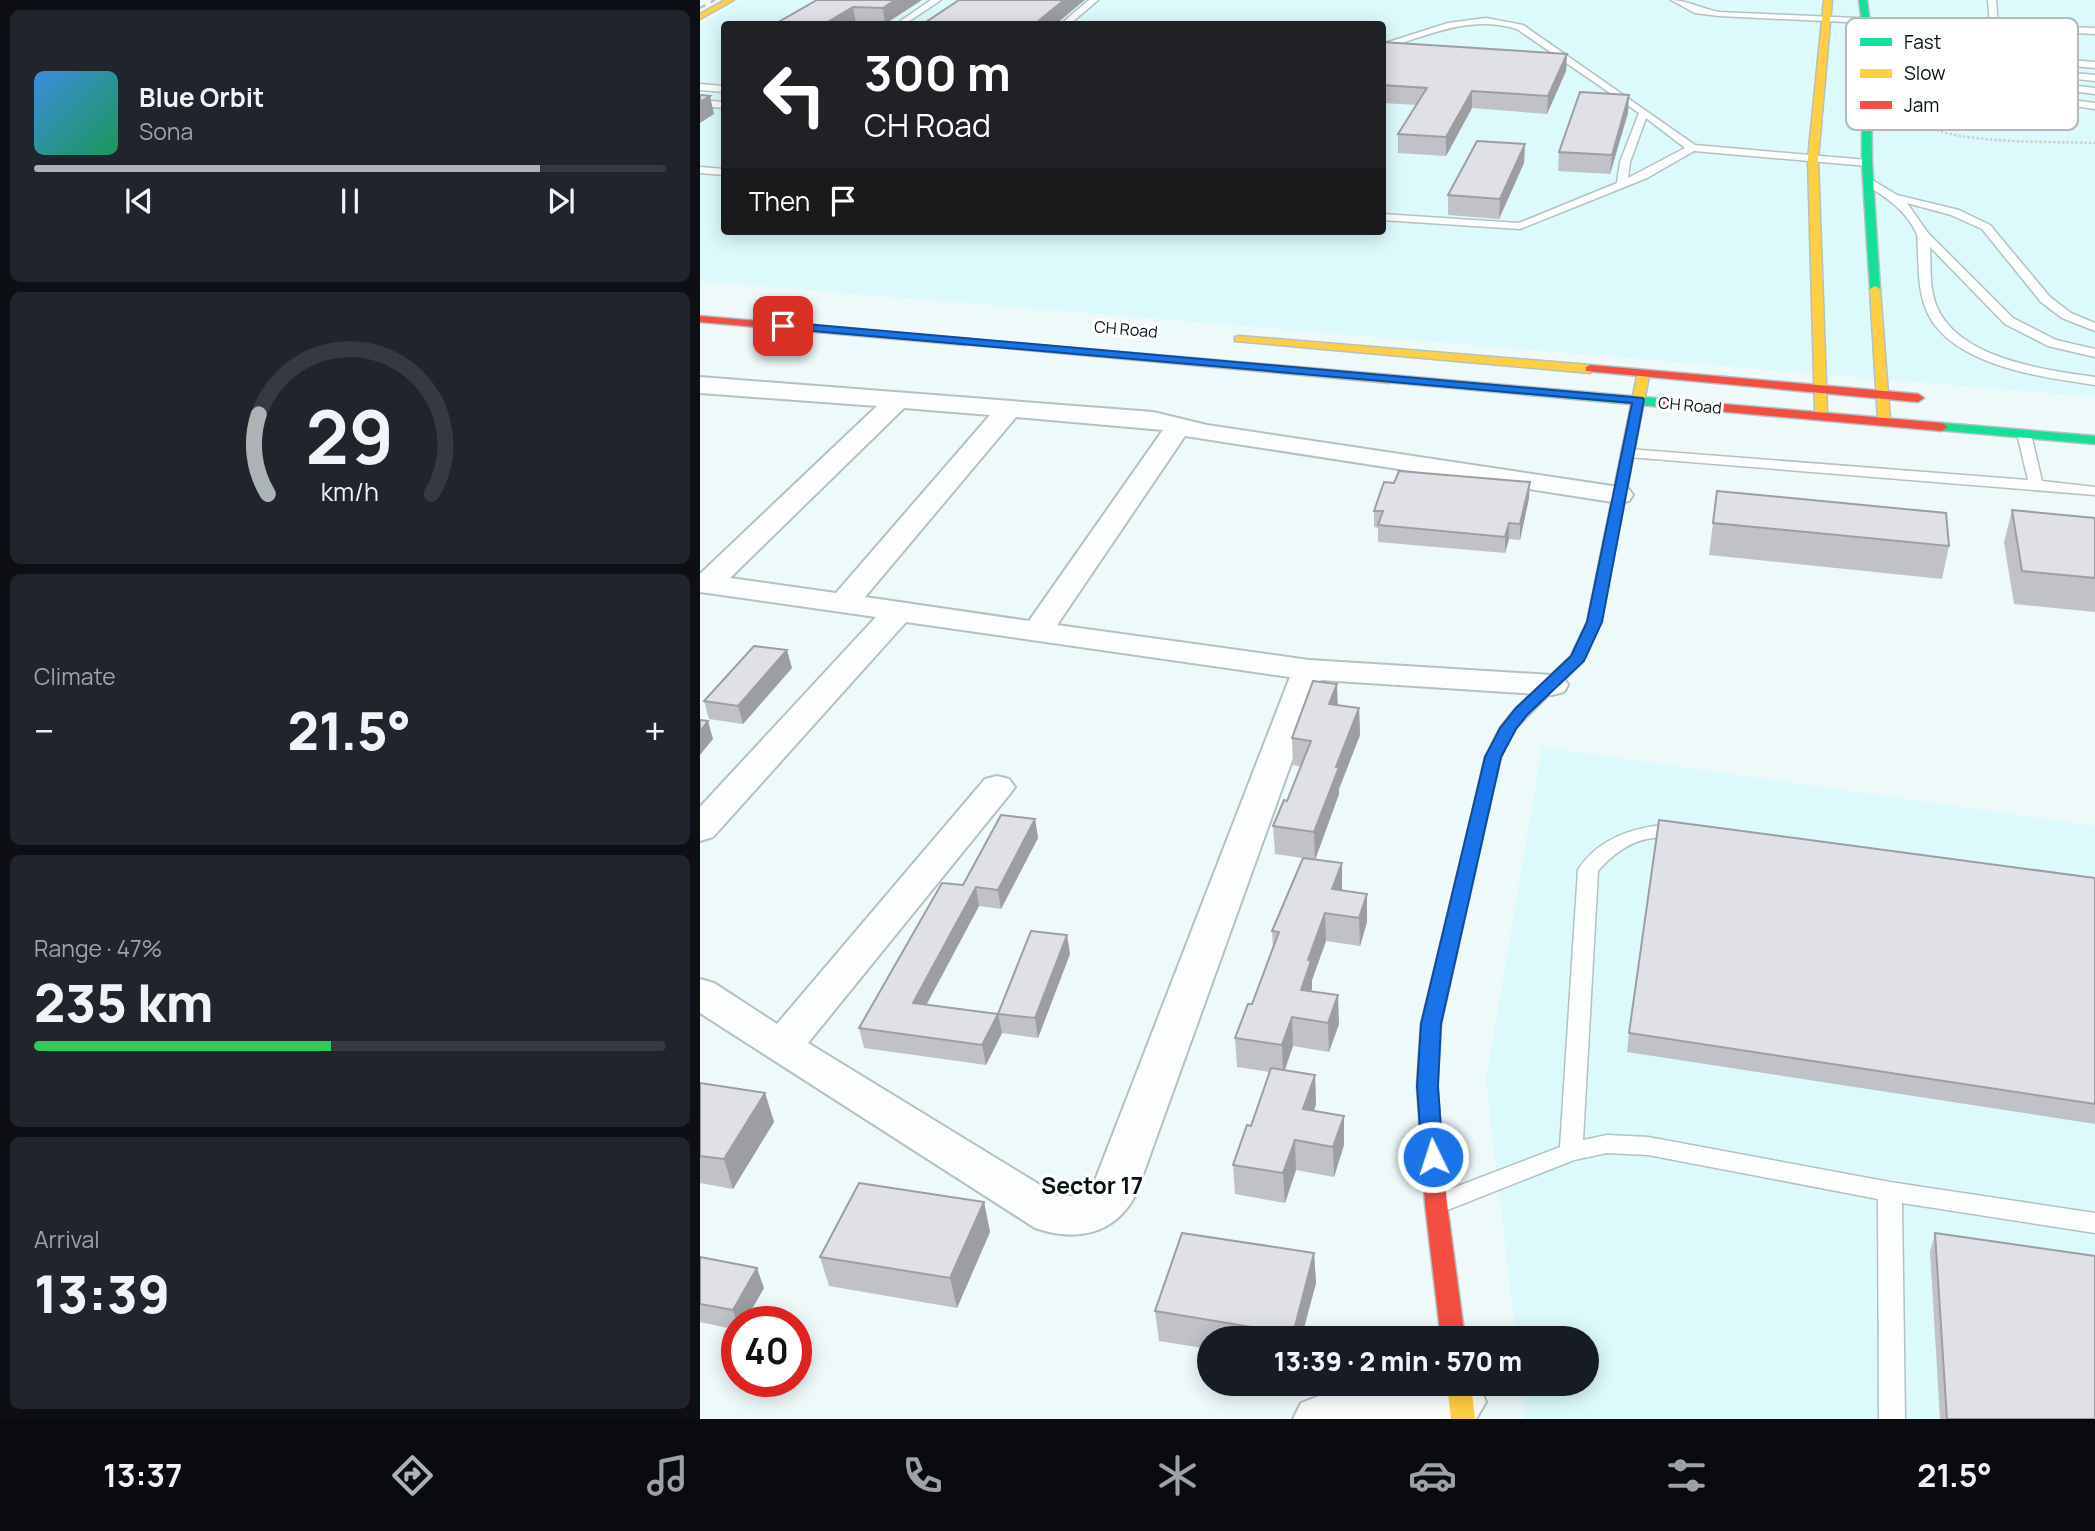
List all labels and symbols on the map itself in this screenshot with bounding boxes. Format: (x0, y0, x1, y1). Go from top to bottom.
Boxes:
legend (1846, 18, 2078, 130)
text: Fast (1904, 29, 1941, 55)
text: Slow (1904, 60, 1946, 86)
text: Jam (1904, 92, 1939, 118)
pin (753, 296, 813, 356)
street label: CH Road (1093, 315, 1159, 343)
street label: CH Road (1657, 391, 1723, 419)
position arrow (1396, 1120, 1470, 1194)
district label: Sector 17 (1041, 1169, 1143, 1201)
speed limit sign: 40 (721, 1306, 812, 1397)

